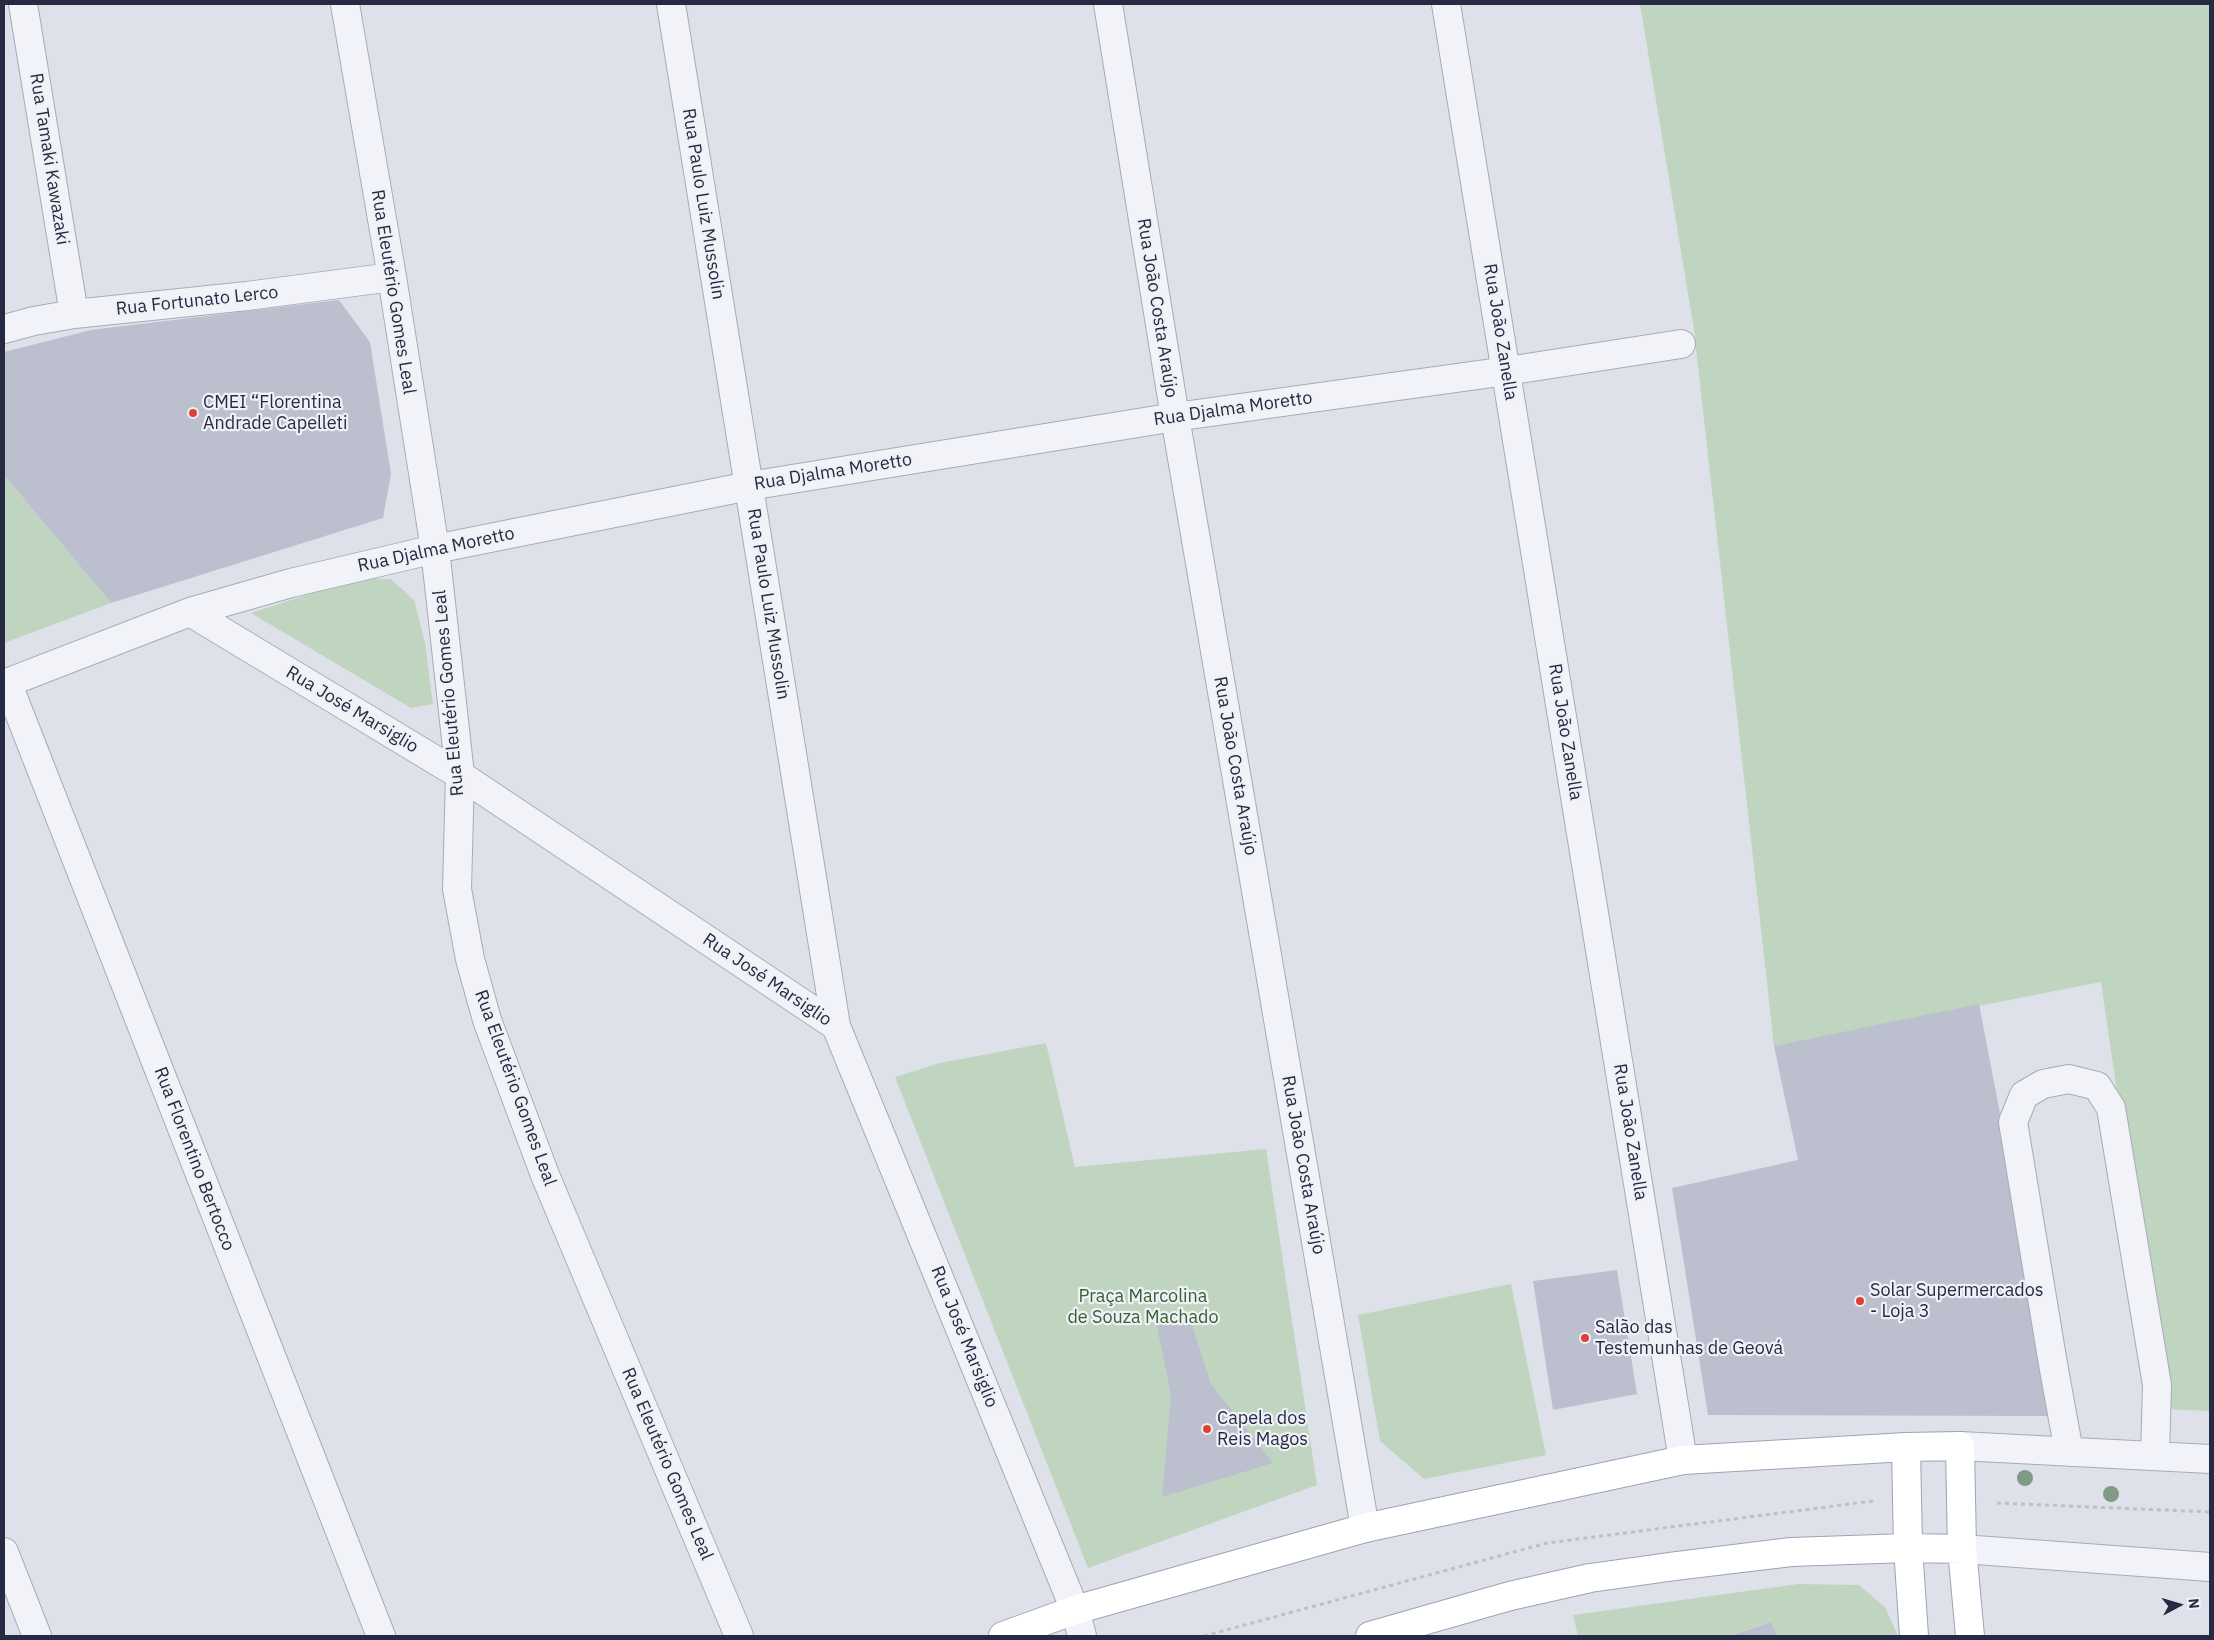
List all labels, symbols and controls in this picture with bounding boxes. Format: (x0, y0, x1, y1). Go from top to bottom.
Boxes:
street label: Rua Tamaki Kawazaki (25, 72, 73, 246)
street label: Rua Paulo Luiz Mussolin (677, 107, 729, 301)
street label: Rua Eleutério Gomes Leal (366, 188, 420, 396)
street label: Rua João Costa Araújo (1132, 217, 1182, 399)
street label: Rua João Zanella (1479, 262, 1521, 402)
street label: Rua Fortunato Lerco (115, 282, 279, 320)
street label: Rua Djalma Moretto (1152, 387, 1314, 431)
place label: CMEI “Florentina Andrade Capelleti (203, 392, 347, 434)
marker: CMEI “Florentina Andrade Capelleti (187, 407, 199, 419)
street label: Rua Djalma Moretto (752, 449, 914, 495)
street label: Rua Paulo Luiz Mussolin (742, 507, 794, 701)
street label: Rua Djalma Moretto (356, 523, 516, 577)
street label: Rua Eleutério Gomes Leal (429, 589, 469, 797)
street label: Rua José Marsiglio (282, 662, 422, 758)
street label: Rua João Zanella (1544, 662, 1586, 802)
street label: Rua João Costa Araújo (1209, 675, 1261, 857)
street label: Rua José Marsiglio (698, 929, 836, 1031)
street label: Rua Eleutério Gomes Leal (469, 987, 561, 1189)
street label: Rua João Zanella (1609, 1062, 1651, 1202)
street label: Rua Florentino Bertocco (149, 1064, 239, 1254)
street label: Rua João Costa Araújo (1277, 1074, 1329, 1256)
street label: Rua José Marsiglio (926, 1263, 1002, 1411)
place label: Solar Supermercados - Loja 3 (1870, 1280, 2044, 1322)
park label: Praça Marcolina de Souza Machado (1067, 1286, 1219, 1328)
marker: Solar Supermercados - Loja 3 (1854, 1295, 1866, 1307)
place label: Salão das Testemunhas de Geová (1595, 1317, 1783, 1360)
marker: Salão das Testemunhas de Geová (1579, 1332, 1591, 1344)
street label: Rua Eleutério Gomes Leal (617, 1364, 717, 1564)
place label: Capela dos Reis Magos (1217, 1408, 1308, 1450)
marker: Capela dos Reis Magos (1201, 1423, 1213, 1435)
north arrow (2154, 1580, 2204, 1630)
text: N (2184, 1597, 2203, 1609)

